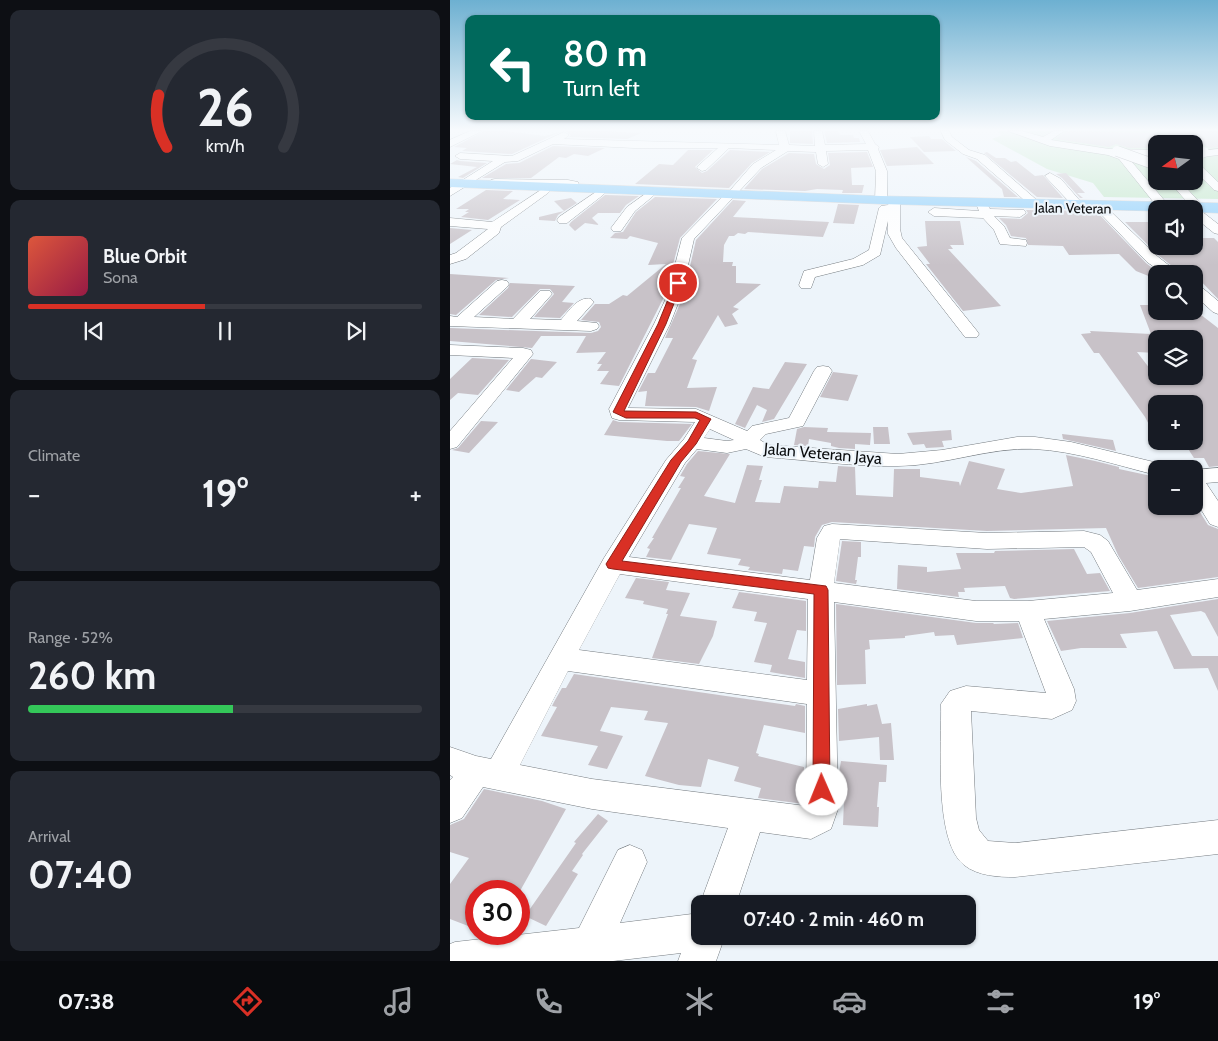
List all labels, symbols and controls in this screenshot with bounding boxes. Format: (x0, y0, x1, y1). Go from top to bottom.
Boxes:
text: 80 m (563, 32, 647, 75)
icon: left (480, 35, 545, 100)
text: Turn left (563, 75, 640, 102)
text: 26 (197, 76, 253, 139)
text: km/h (205, 135, 245, 156)
north arrow (1148, 135, 1202, 190)
map controls (1148, 135, 1203, 515)
street label: Jalan Veteran (1033, 198, 1112, 218)
button: sound (1148, 200, 1203, 255)
text: Blue Orbit (103, 245, 187, 268)
pin (657, 262, 699, 304)
button: search (1148, 265, 1203, 320)
text: Sona (103, 268, 138, 287)
icon: arrive (664, 269, 692, 297)
icon: previous (80, 317, 108, 345)
icon: pause (211, 317, 239, 345)
icon: next (342, 317, 370, 345)
button: layers (1148, 330, 1203, 385)
button: + (1148, 395, 1203, 450)
street label: Jalan Veteran Jaya (762, 439, 883, 468)
text: Climate (28, 446, 80, 465)
button: − (1148, 460, 1203, 515)
text: 19° (202, 470, 248, 517)
text: − (28, 477, 40, 511)
text: + (410, 477, 422, 511)
text: Range · 52% (28, 628, 113, 647)
text: 260 km (28, 652, 156, 699)
position arrow (795, 763, 847, 815)
text: Arrival (28, 827, 71, 846)
text: 07:40 (28, 851, 133, 898)
speed limit sign: 30 (465, 880, 530, 945)
text: 07:40 · 2 min · 460 m (743, 908, 924, 931)
icon: directions (230, 984, 265, 1019)
icon: music (381, 984, 416, 1019)
icon: phone (531, 984, 566, 1019)
icon: climate (682, 984, 717, 1019)
icon: car (832, 984, 867, 1019)
icon: filters (983, 984, 1018, 1019)
text: 07:38 (58, 988, 115, 1015)
text: 19° (1133, 988, 1160, 1015)

